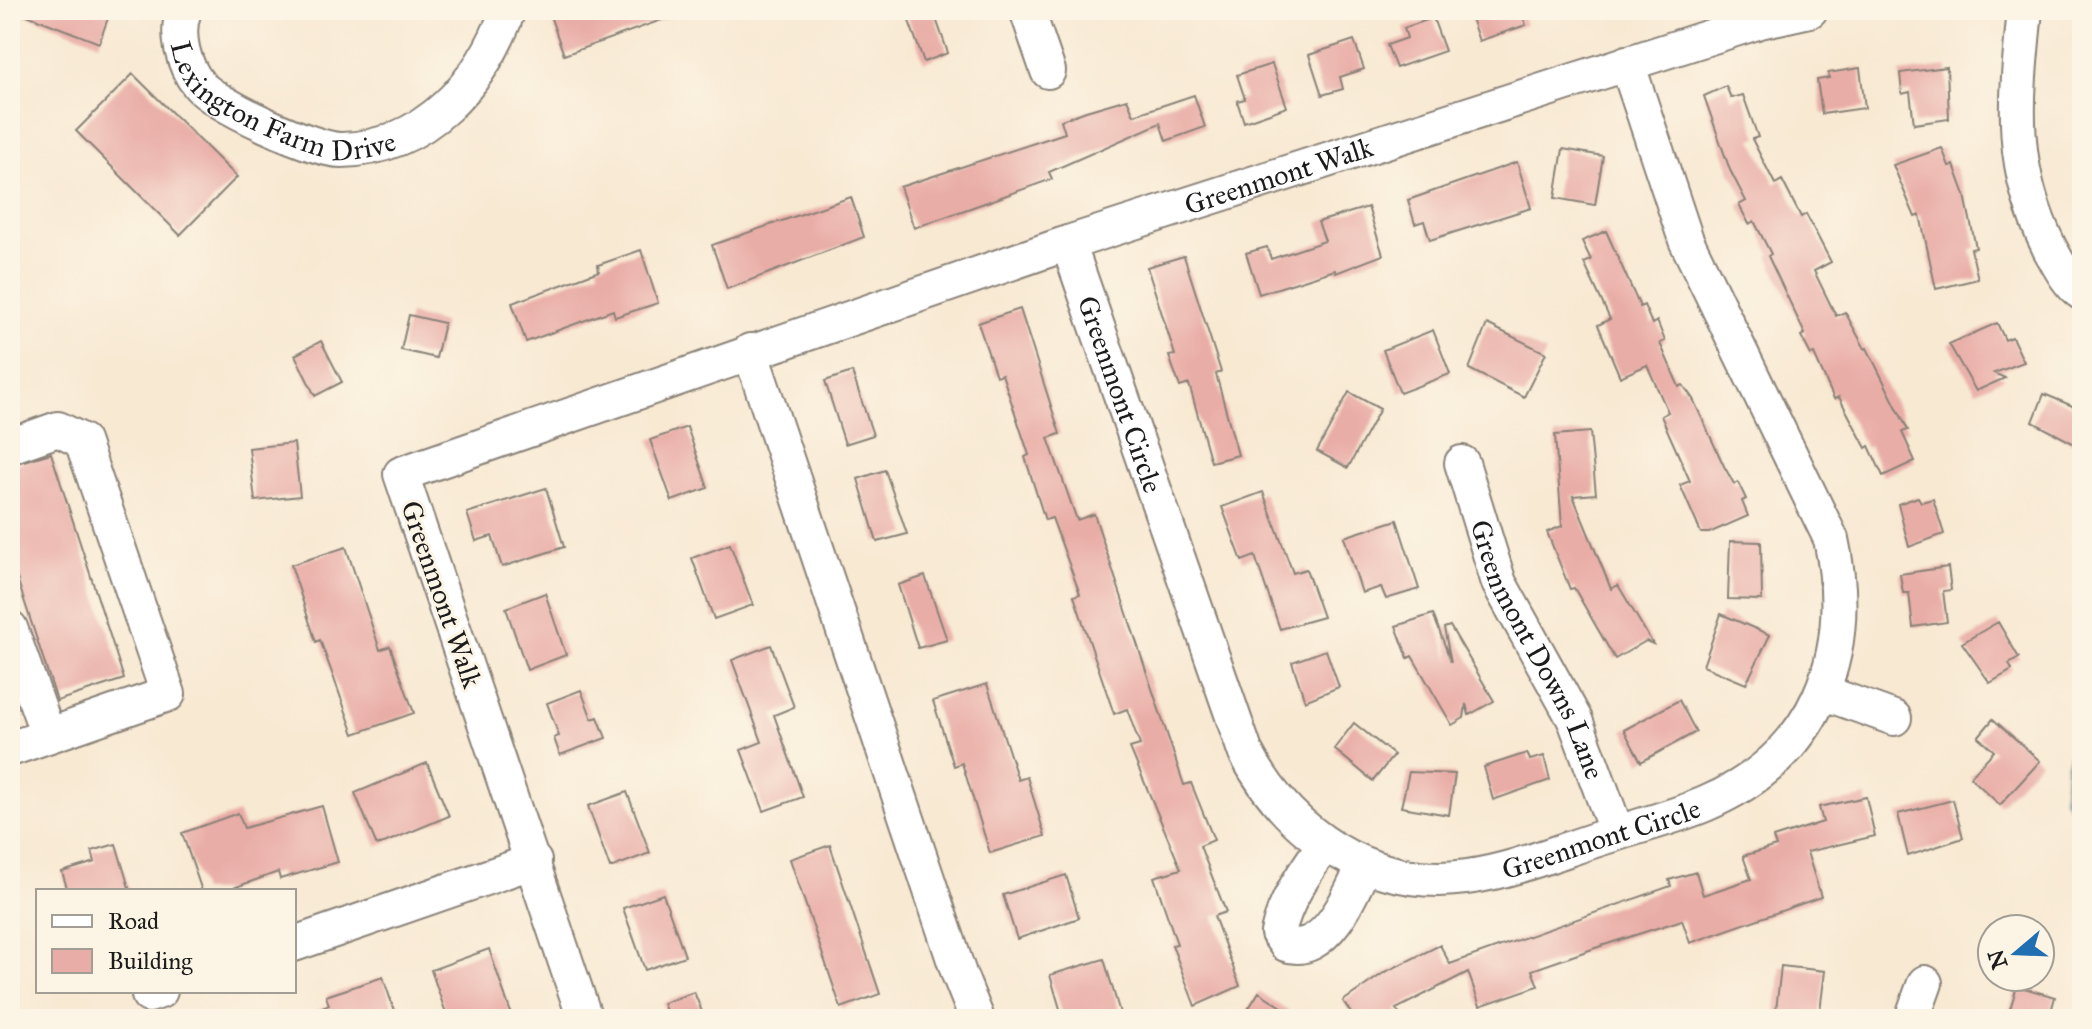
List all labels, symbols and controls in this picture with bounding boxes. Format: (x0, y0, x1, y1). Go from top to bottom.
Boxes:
street label: Lexington Farm Drive (163, 37, 400, 168)
street label: Greenmont Walk (1180, 129, 1377, 223)
street label: Greenmont Circle (1070, 291, 1171, 497)
street label: Greenmont Walk (393, 496, 490, 692)
street label: Greenmont Downs Lane (1463, 516, 1612, 784)
street label: Greenmont Circle (1498, 791, 1705, 887)
legend (36, 889, 296, 993)
text: Road (108, 906, 159, 936)
north arrow (1976, 913, 2056, 993)
text: Building (108, 946, 193, 976)
text: N (1982, 946, 2013, 973)

